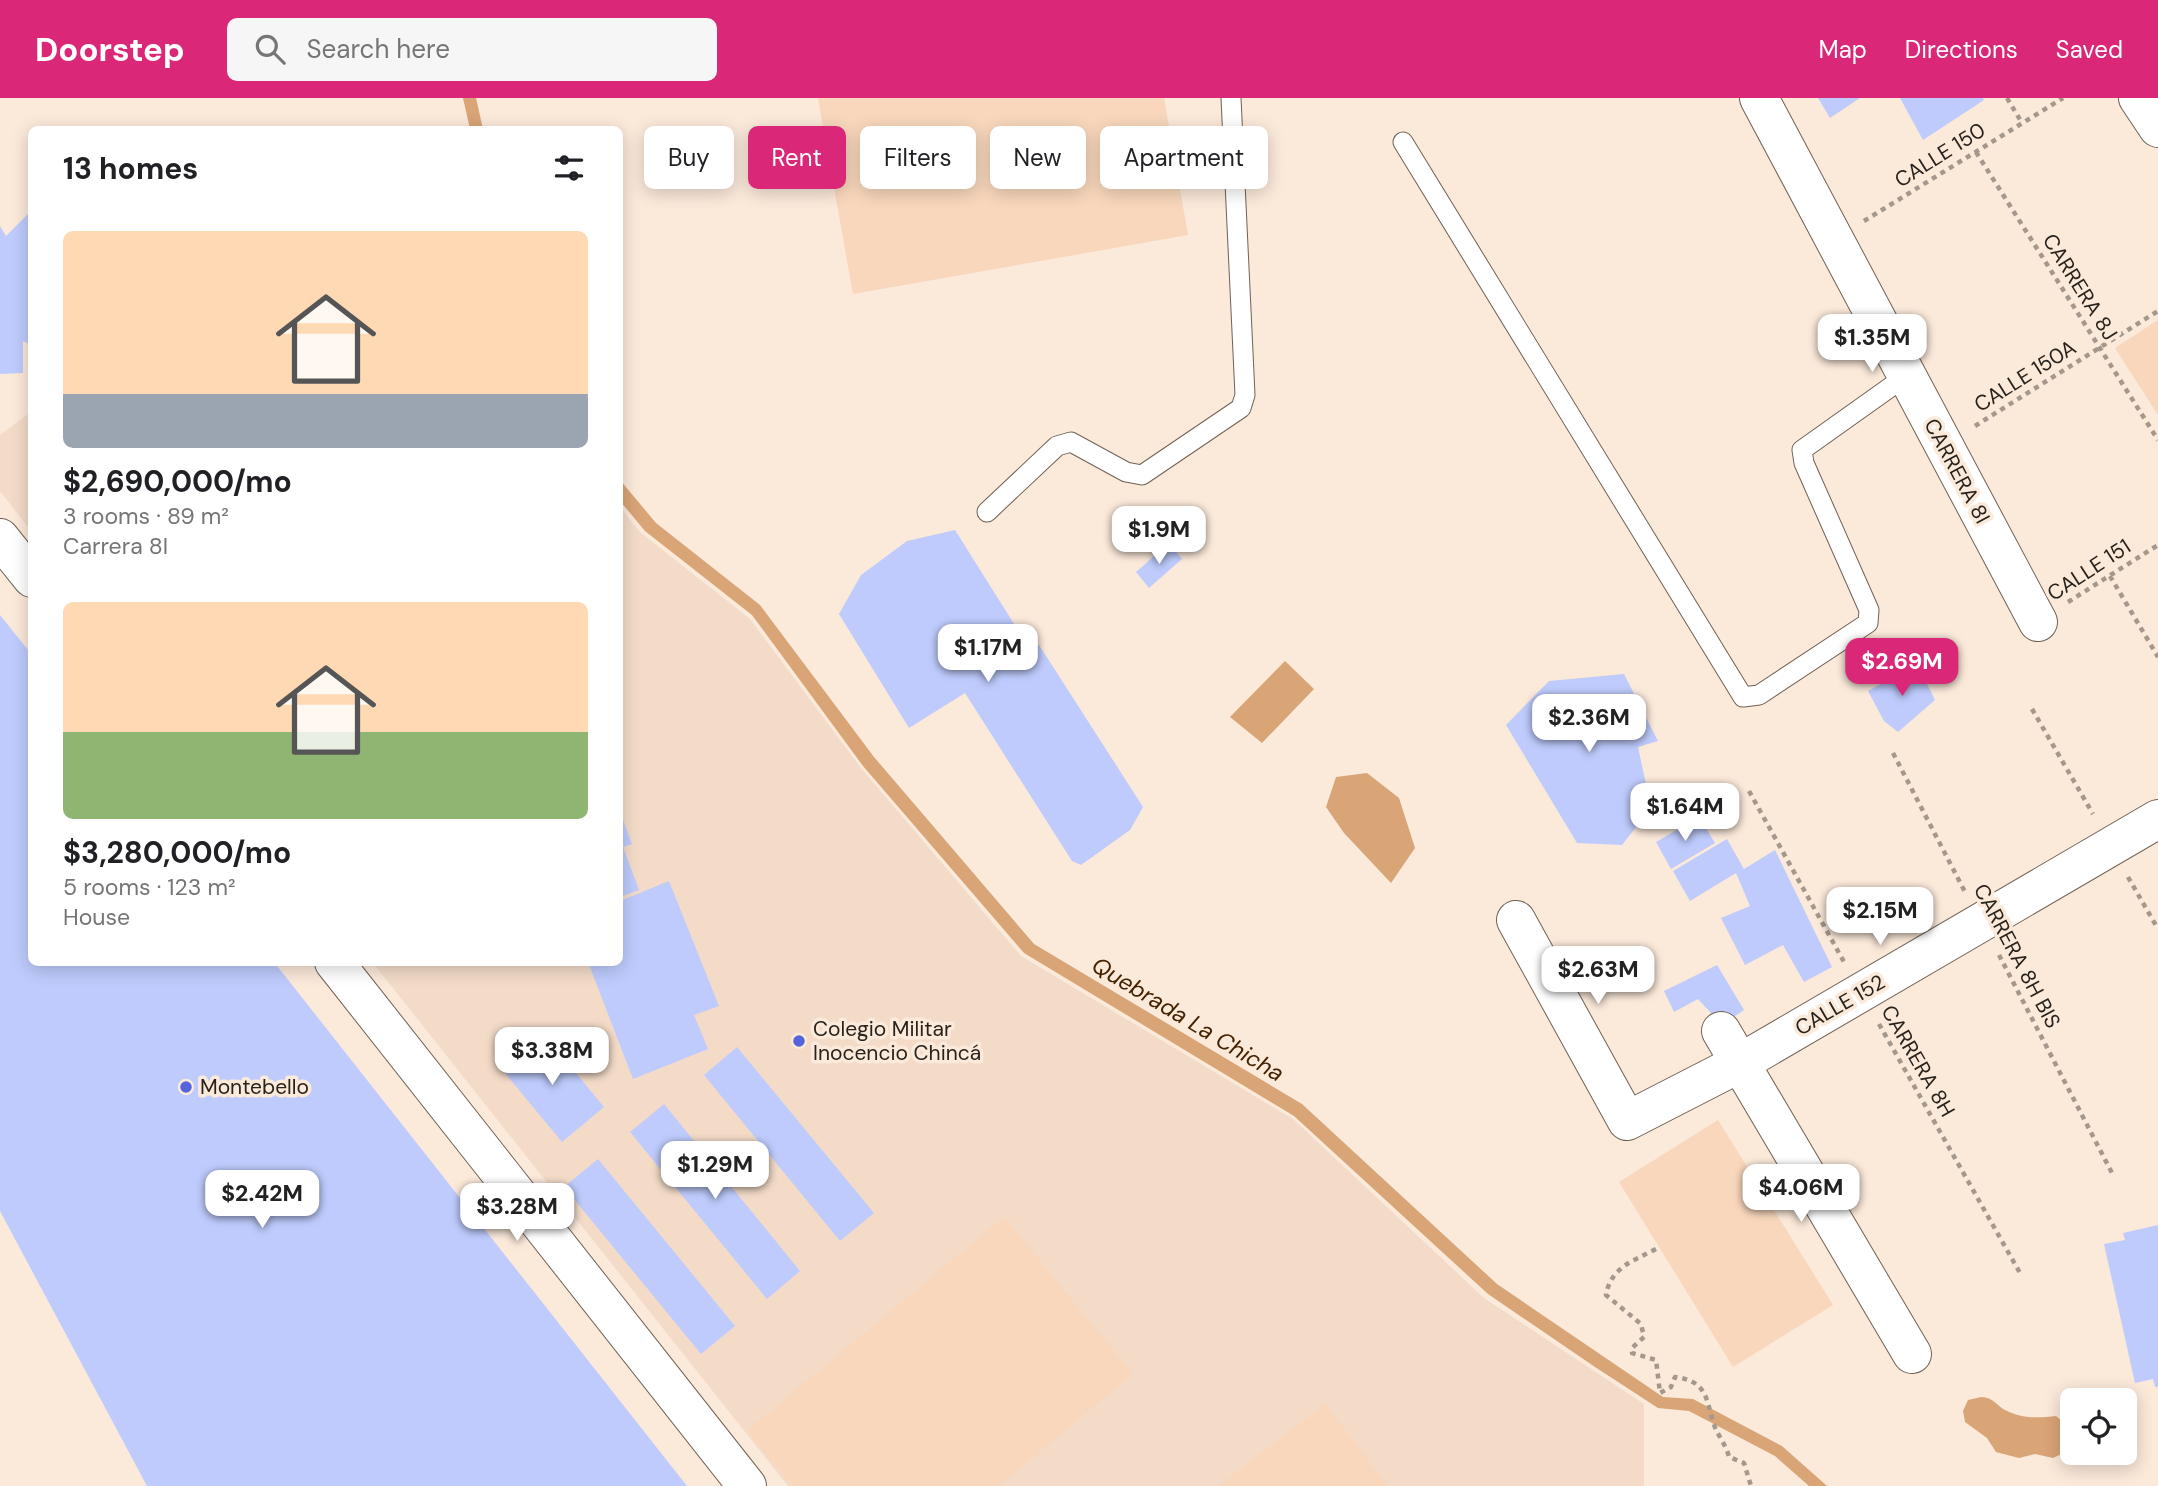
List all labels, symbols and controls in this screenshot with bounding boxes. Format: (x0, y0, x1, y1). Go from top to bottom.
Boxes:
search box (227, 18, 717, 81)
text: Doorstep (35, 28, 185, 71)
icon: search (251, 30, 289, 68)
text: Search here (307, 32, 450, 66)
text: Map (1819, 34, 1867, 65)
text: Directions (1905, 34, 2018, 65)
text: Saved (2056, 34, 2123, 65)
street label: CALLE 150 (1889, 116, 1991, 194)
chip: Buy (644, 126, 734, 189)
chip: Rent (748, 126, 846, 189)
chip: Filters (860, 126, 976, 189)
chip: New (990, 126, 1086, 189)
chip: Apartment (1100, 126, 1268, 189)
text: 13 homes (63, 149, 198, 188)
icon: filters (550, 149, 588, 187)
street label: CARRERA 8J (2036, 228, 2124, 346)
icon: home (263, 276, 389, 402)
pin: $1.35M (1815, 314, 1929, 374)
text: $1.35M (1834, 322, 1910, 352)
street label: CALLE 150A (1969, 334, 2081, 418)
street label: CARRERA 8I (1918, 414, 1996, 528)
text: $2,690,000/mo (63, 462, 292, 501)
text: 3 rooms · 89 m² (63, 501, 229, 531)
pin: $1.9M (1110, 506, 1208, 566)
text: $1.9M (1128, 514, 1190, 544)
text: Carrera 8I (63, 531, 168, 561)
street label: CALLE 151 (2042, 533, 2136, 607)
pin: $1.17M (931, 624, 1045, 684)
text: $1.17M (954, 632, 1022, 662)
pin: $2.69M (1845, 638, 1959, 698)
text: $2.69M (1861, 646, 1943, 676)
icon: home (263, 647, 389, 773)
pin: $2.36M (1532, 694, 1646, 754)
text: $2.36M (1548, 702, 1630, 732)
pin: $1.64M (1628, 784, 1742, 843)
text: $1.64M (1646, 791, 1724, 821)
text: $3,280,000/mo (63, 833, 291, 872)
text: 5 rooms · 123 m² (63, 872, 236, 902)
street label: CARRERA 8H BIS (1967, 879, 2067, 1033)
pin: $2.15M (1823, 888, 1937, 947)
text: $2.15M (1842, 895, 1918, 925)
text: House (63, 902, 130, 932)
pin: $2.63M (1541, 946, 1655, 1006)
water label: Quebrada La Chicha (1086, 950, 1290, 1088)
text: $2.63M (1557, 954, 1639, 984)
street label: CALLE 152 (1790, 968, 1890, 1042)
street label: CARRERA 8H (1875, 1000, 1961, 1122)
place label: Colegio Militar Inocencio Chincá (813, 1015, 981, 1067)
pin: $3.38M (495, 1028, 609, 1087)
marker: Colegio Militar Inocencio Chincá (791, 1033, 807, 1049)
text: $3.38M (511, 1035, 593, 1065)
place label: Montebello (200, 1073, 309, 1101)
marker: Montebello (178, 1079, 194, 1095)
pin: $1.29M (658, 1142, 772, 1201)
text: $1.29M (677, 1149, 753, 1179)
pin: $4.06M (1744, 1164, 1858, 1224)
pin: $2.42M (205, 1170, 319, 1230)
text: $4.06M (1759, 1172, 1843, 1202)
text: $2.42M (221, 1178, 303, 1208)
pin: $3.28M (460, 1184, 574, 1243)
text: $3.28M (476, 1191, 558, 1221)
map controls (2060, 1388, 2137, 1465)
button: locate (2060, 1388, 2137, 1465)

